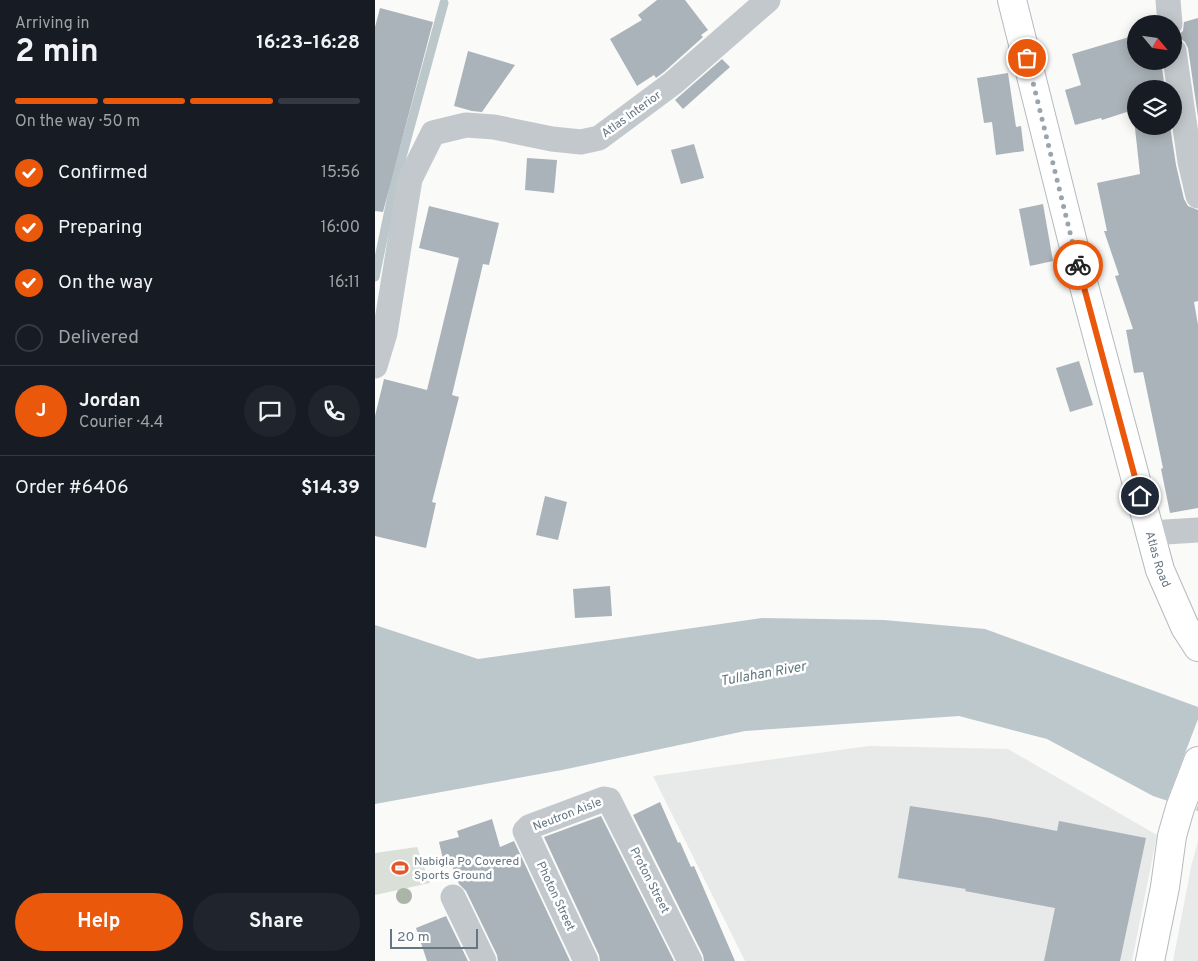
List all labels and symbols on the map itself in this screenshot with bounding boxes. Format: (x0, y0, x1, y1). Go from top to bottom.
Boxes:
north arrow (1127, 15, 1183, 70)
pin (1006, 37, 1048, 79)
street label: Atlas Interior (599, 88, 665, 142)
courier (1053, 240, 1103, 290)
pin (1119, 475, 1161, 517)
street label: Atlas Road (1141, 530, 1174, 590)
water label: Tullahan River (719, 658, 809, 690)
street label: Neutron Aisle (531, 795, 604, 835)
street label: Proton Street (626, 845, 673, 916)
place label: Nabigla Po Covered Sports Ground (414, 854, 519, 884)
sports icon: Nabigla Po Covered Sports Ground (390, 858, 410, 878)
street label: Photon Street (532, 859, 578, 934)
scale bar (390, 926, 477, 949)

